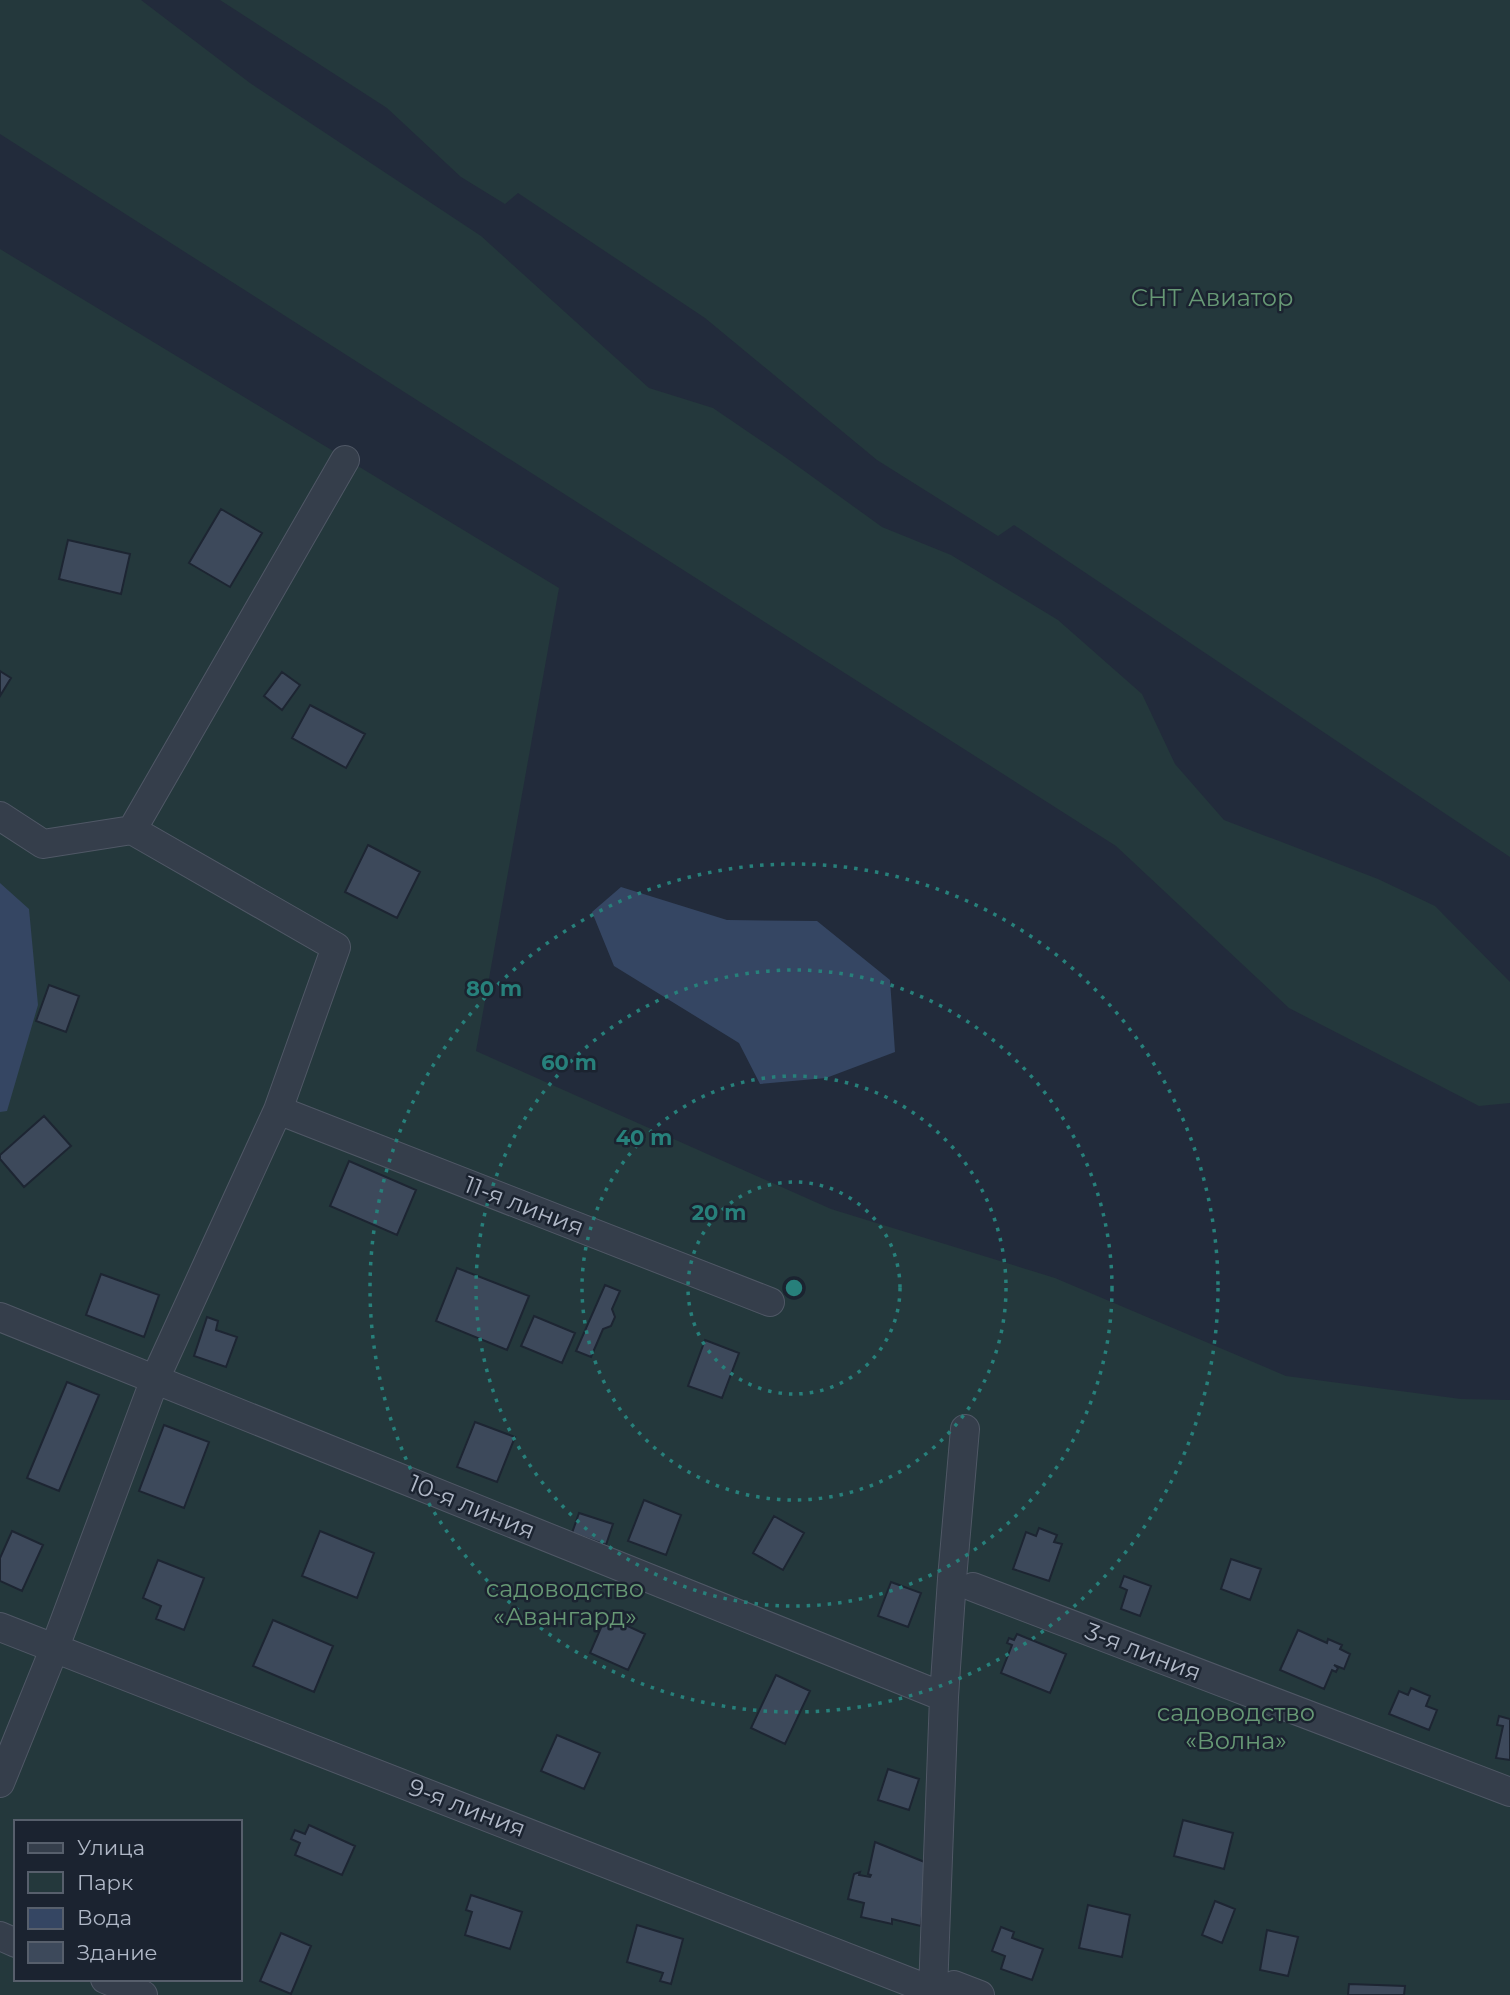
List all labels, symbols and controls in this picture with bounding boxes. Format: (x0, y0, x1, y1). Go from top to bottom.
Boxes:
park label: СНТ Авиатор (1131, 283, 1293, 312)
text: 80 m (466, 976, 522, 1001)
text: 60 m (541, 1050, 597, 1075)
text: 40 m (616, 1125, 672, 1150)
street label: 11-я линия (460, 1169, 588, 1242)
text: 20 m (692, 1200, 746, 1225)
centre of rings (782, 1276, 806, 1300)
street label: 10-я линия (405, 1468, 539, 1545)
park label: садоводство «Авангард» (486, 1574, 644, 1631)
street label: 3-я линия (1081, 1616, 1205, 1687)
park label: садоводство «Волна» (1157, 1698, 1315, 1755)
street label: 9-я линия (404, 1772, 530, 1843)
legend (14, 1820, 242, 1981)
text: Улица (77, 1835, 145, 1860)
text: Парк (77, 1870, 133, 1895)
text: Вода (77, 1905, 132, 1930)
text: Здание (77, 1940, 158, 1965)

